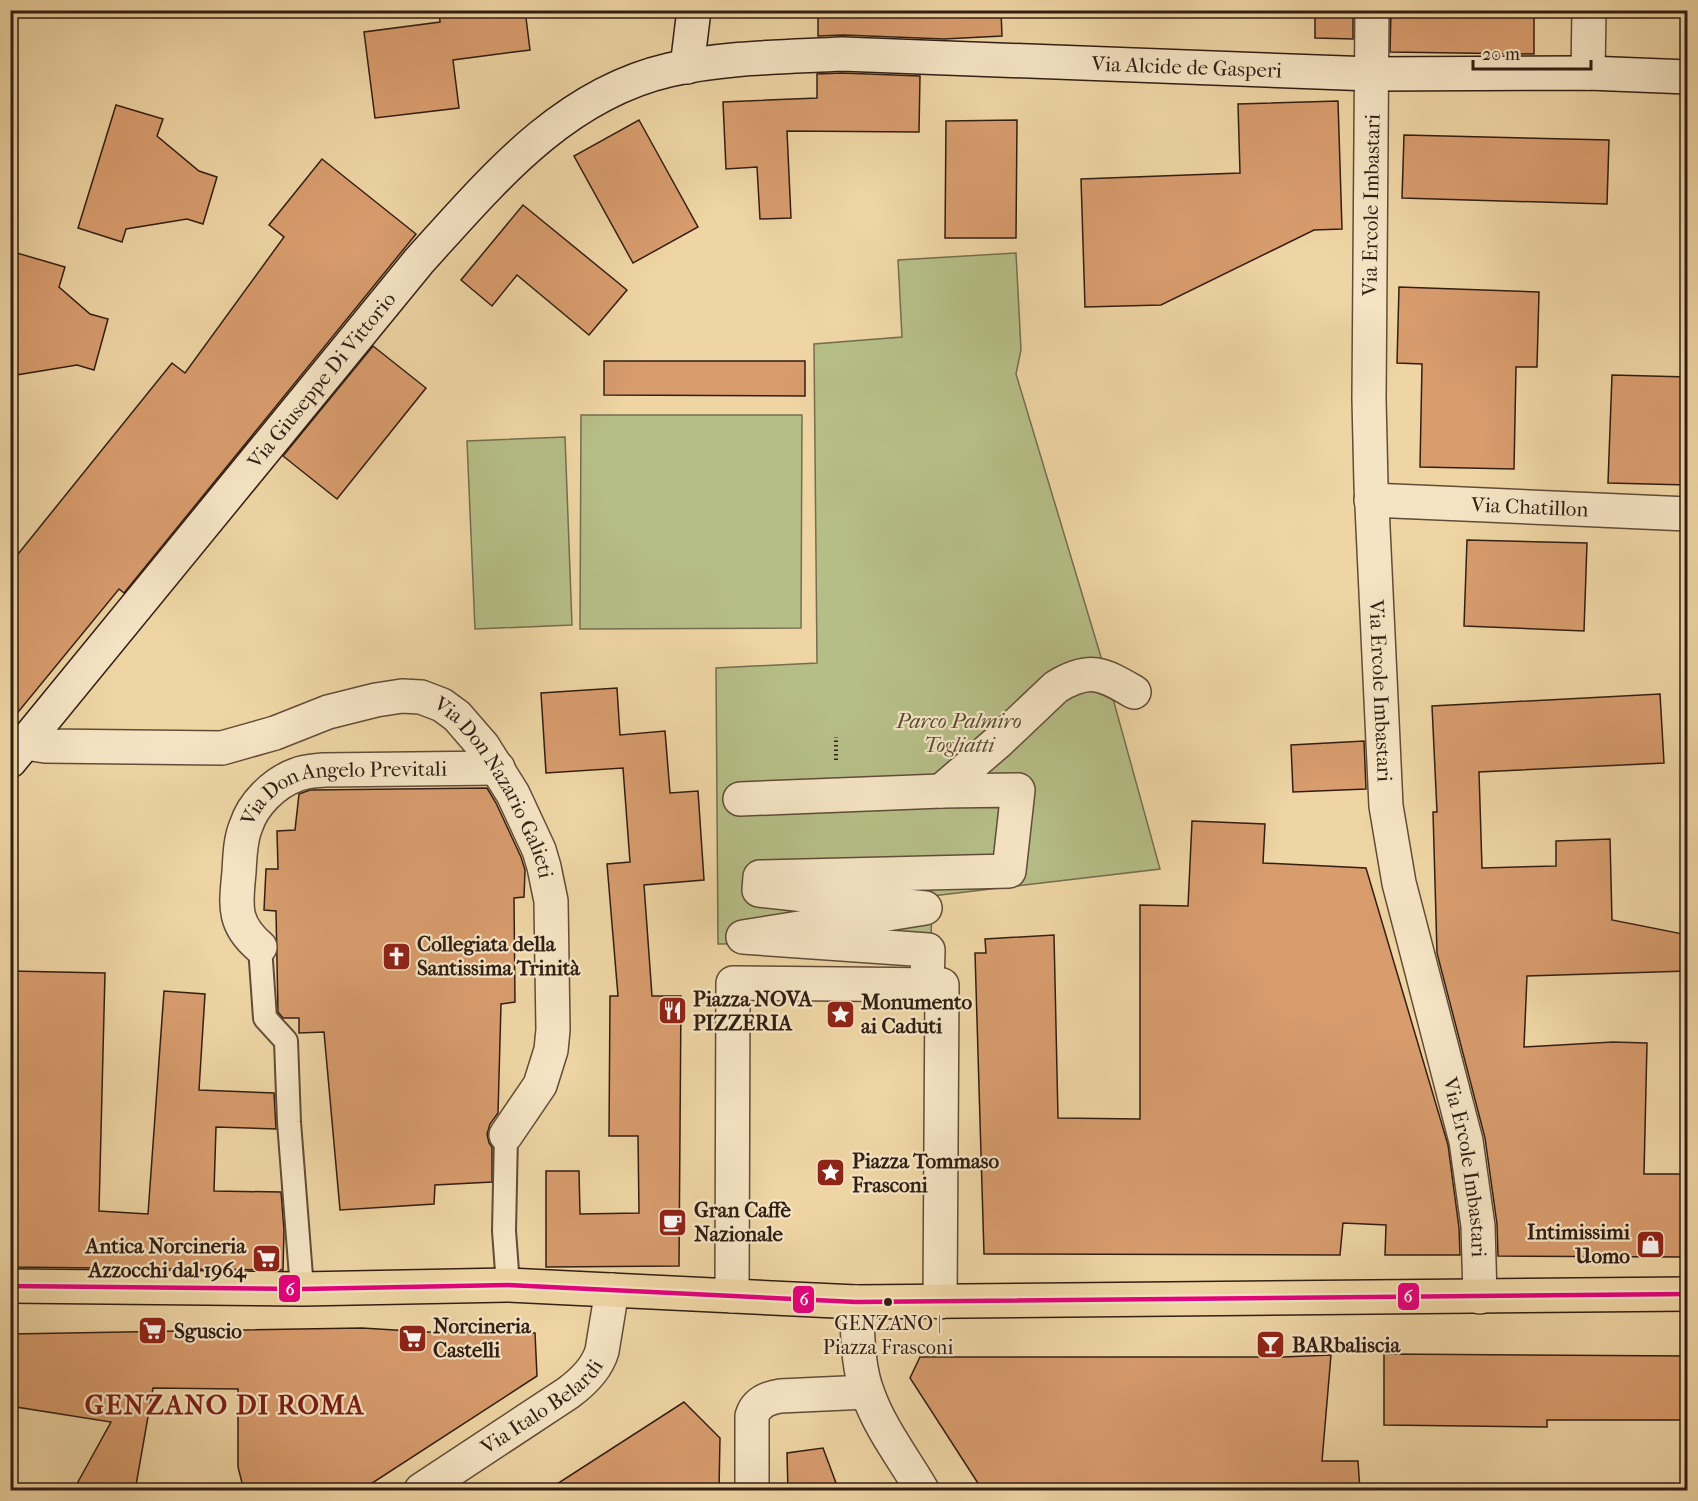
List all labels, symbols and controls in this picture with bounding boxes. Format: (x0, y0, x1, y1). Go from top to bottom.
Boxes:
scale bar (1473, 33, 1592, 71)
text: 20 m (1482, 44, 1520, 65)
street label: Via Alcide de Gasperi (1090, 51, 1283, 83)
street label: Via Ercole Imbastari (1357, 114, 1385, 297)
street label: Via Giuseppe Di Vittorio (242, 287, 401, 474)
street label: Via Chatillon (1470, 492, 1589, 522)
street label: Via Ercole Imbastari (1364, 598, 1397, 782)
street label: Via Don Nazario Galieti (429, 691, 558, 880)
park label: Parco Palmiro Togliatti (895, 709, 1022, 757)
street label: Via Don Angelo Previtali (235, 757, 447, 830)
place label: Collegiata della Santissima Trinità (417, 932, 581, 980)
church icon: Collegiata della Santissima Trinità (380, 940, 412, 972)
place label: Piazza NOVA PIZZERIA (693, 987, 814, 1035)
place label: Monumento ai Caduti (860, 990, 973, 1038)
restaurant icon: Piazza NOVA PIZZERIA (656, 995, 688, 1027)
place icon: Monumento ai Caduti (824, 998, 856, 1030)
street label: Via Ercole Imbastari (1438, 1074, 1491, 1258)
place label: Piazza Tommaso Frasconi (851, 1149, 1000, 1197)
place icon: Piazza Tommaso Frasconi (815, 1157, 847, 1189)
place label: Gran Caffè Nazionale (694, 1198, 791, 1246)
cafe icon: Gran Caffè Nazionale (657, 1206, 689, 1238)
place label: Intimissimi Uomo (1527, 1220, 1631, 1268)
shop icon: Intimissimi Uomo (1635, 1228, 1667, 1260)
place label: Antica Norcineria Azzocchi dal 1964 (84, 1234, 248, 1283)
supermarket icon: Antica Norcineria Azzocchi dal 1964 (251, 1242, 283, 1274)
line badge: 6 (278, 1274, 301, 1303)
text: 6 (286, 1280, 295, 1299)
line badge: 6 (1397, 1282, 1420, 1311)
line badge: 6 (792, 1285, 815, 1314)
text: 6 (1404, 1287, 1413, 1306)
text: 6 (800, 1290, 809, 1309)
marker: GENZANO | Piazza Frasconi (882, 1296, 894, 1308)
place label: GENZANO | Piazza Frasconi (823, 1312, 953, 1359)
place label: Norcineria Castelli (433, 1314, 532, 1362)
supermarket icon: Sguscio (137, 1315, 169, 1347)
place label: Sguscio (174, 1319, 242, 1343)
supermarket icon: Norcineria Castelli (396, 1322, 428, 1354)
bar icon: BARbaliscia (1255, 1329, 1287, 1361)
place label: BARbaliscia (1292, 1333, 1401, 1357)
street label: Via Italo Belardi (475, 1355, 608, 1460)
district label: GENZANO DI ROMA (85, 1389, 365, 1421)

